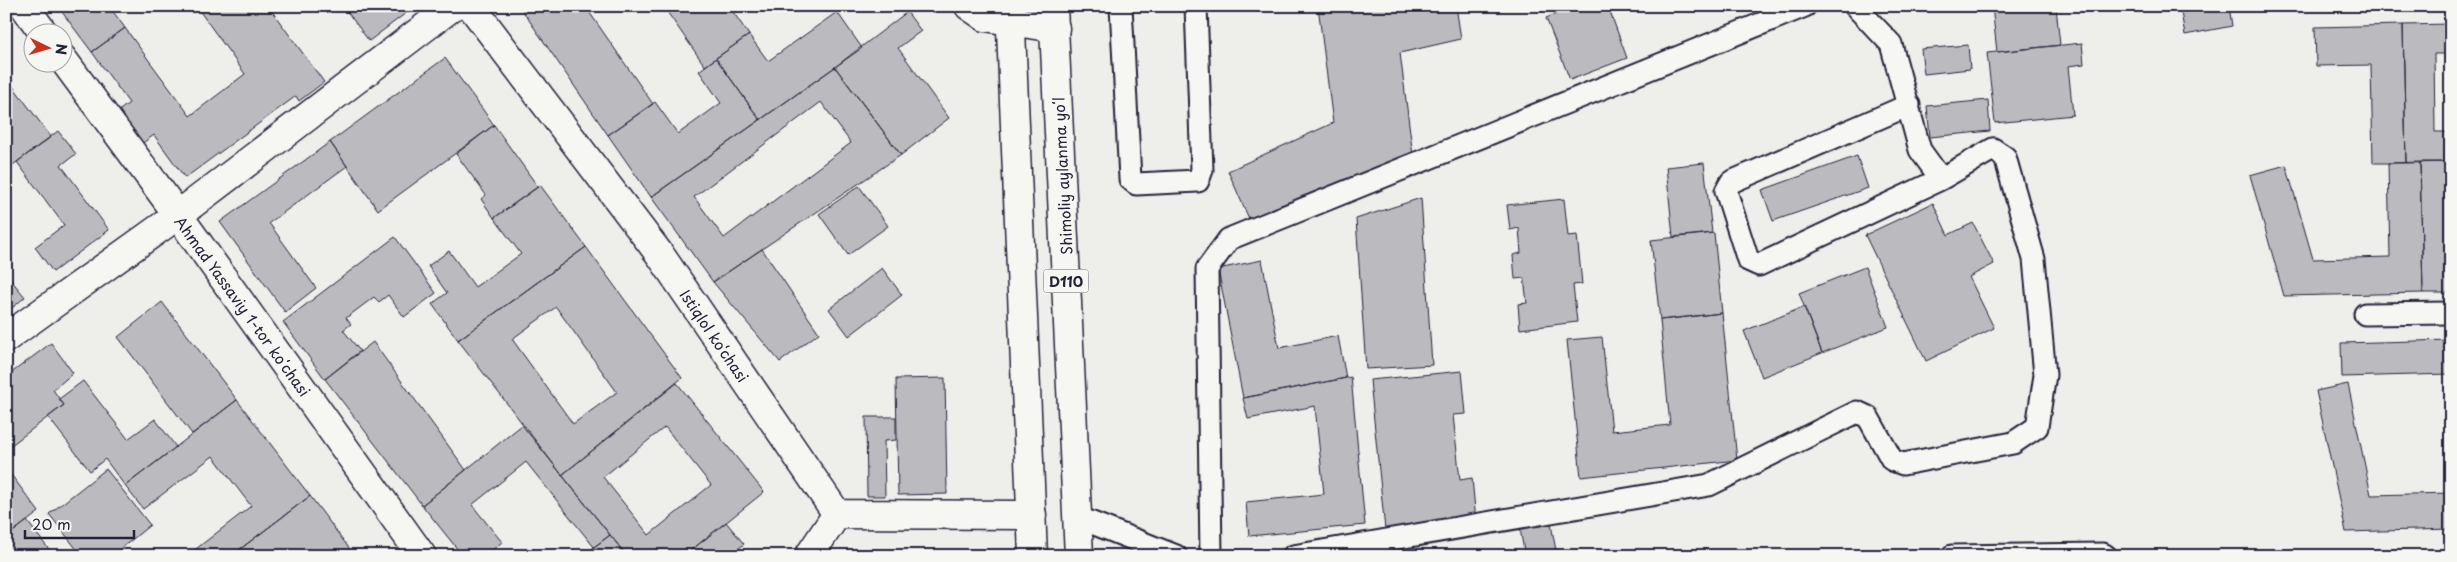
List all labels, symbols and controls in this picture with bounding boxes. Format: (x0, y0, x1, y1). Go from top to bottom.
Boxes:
north arrow (22, 22, 72, 72)
text: N (51, 43, 72, 56)
street label: Shimoliy aylanma yoʻl (1046, 97, 1078, 255)
street label: Ahmad Yassaviy 1-tor koʻchasi (170, 211, 316, 401)
road number: D110 (1044, 270, 1088, 292)
street label: Istiqlol ko‘chasi (675, 284, 755, 386)
scale bar (25, 507, 134, 539)
text: 20 m (32, 512, 71, 535)

